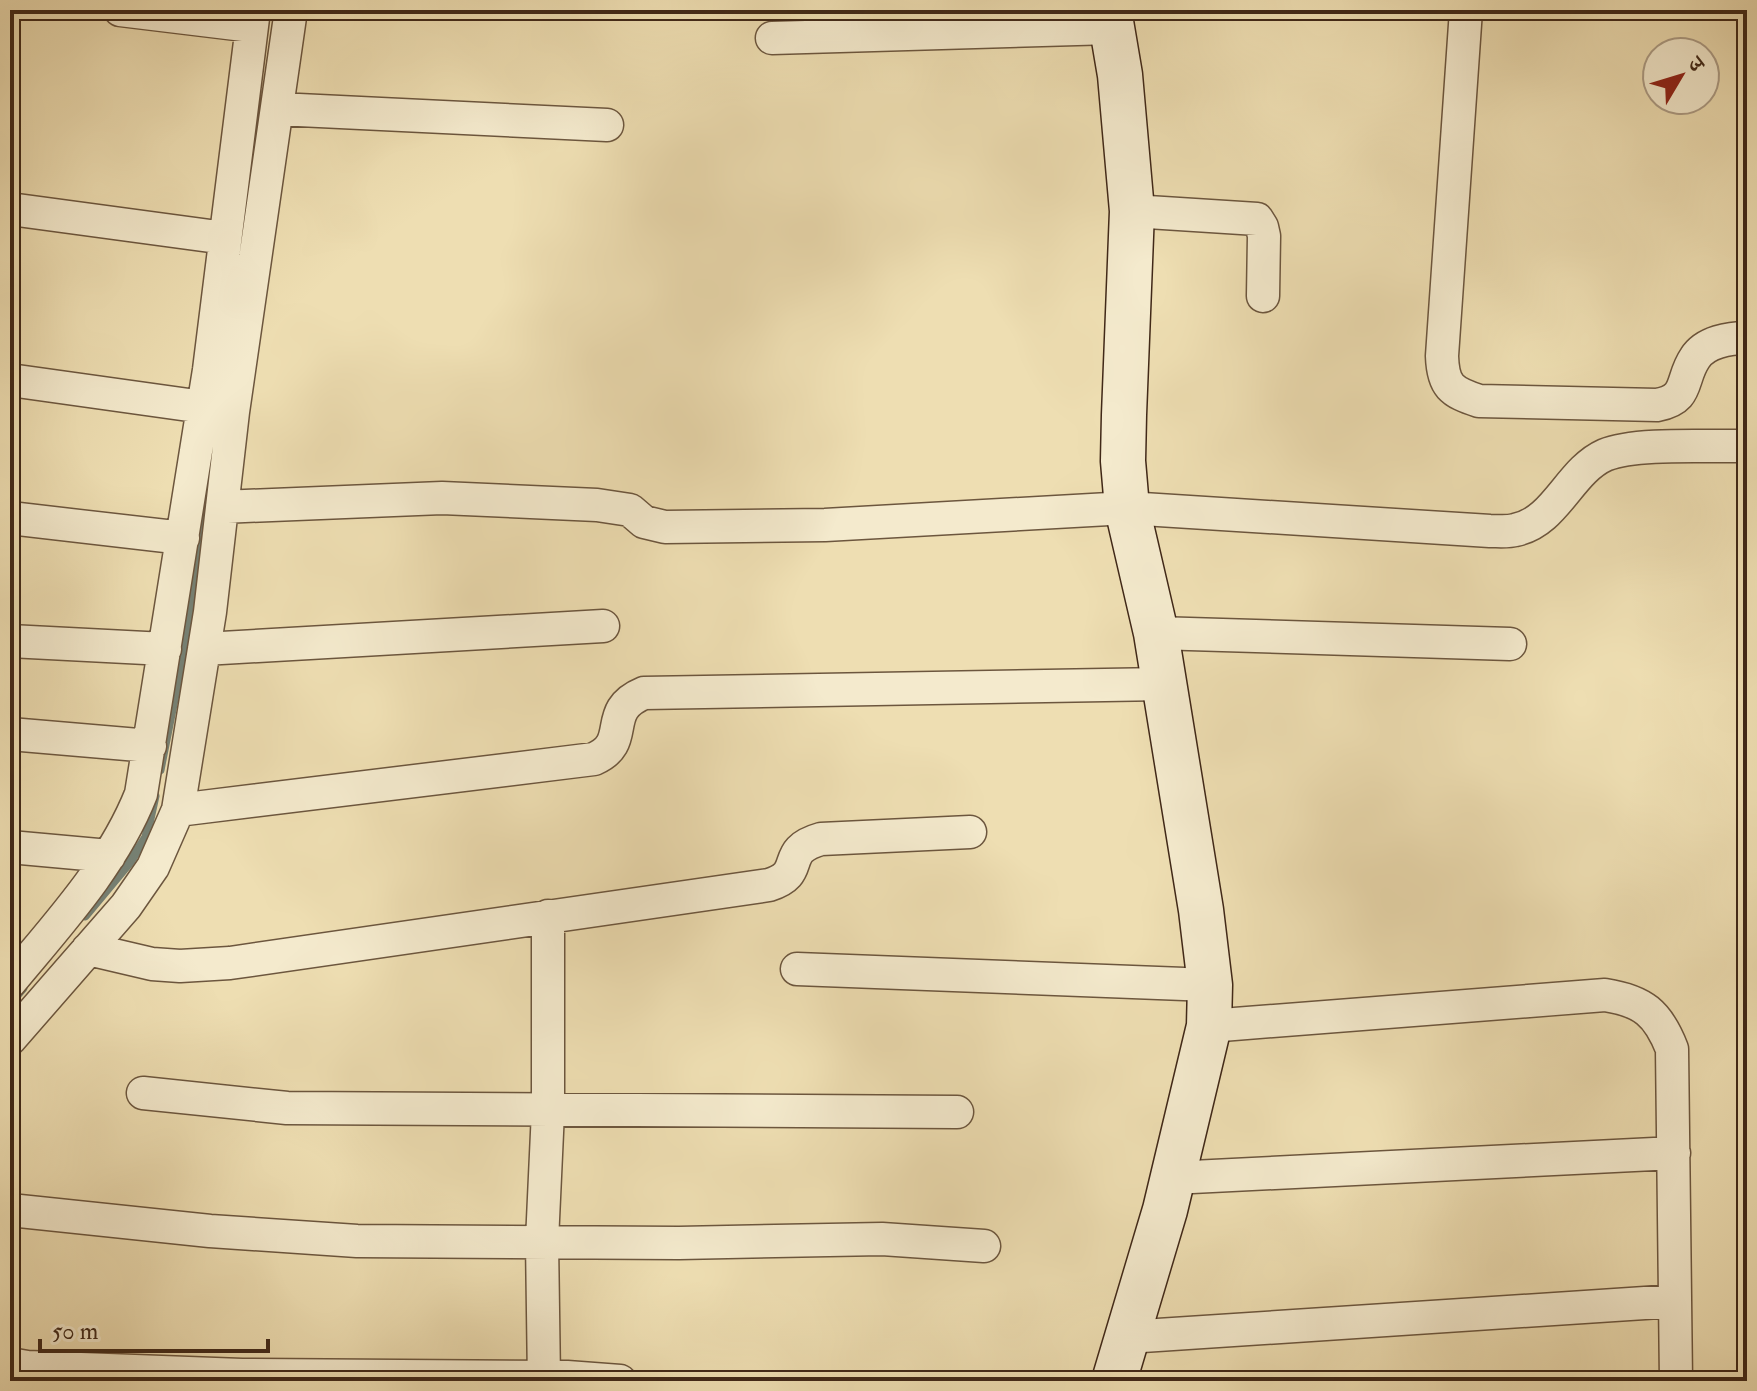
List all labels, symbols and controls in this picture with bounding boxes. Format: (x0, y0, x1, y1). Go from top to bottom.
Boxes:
north arrow (1641, 36, 1721, 116)
text: उ (1680, 50, 1712, 79)
scale bar (40, 1303, 268, 1353)
text: 50 m (52, 1316, 99, 1347)

